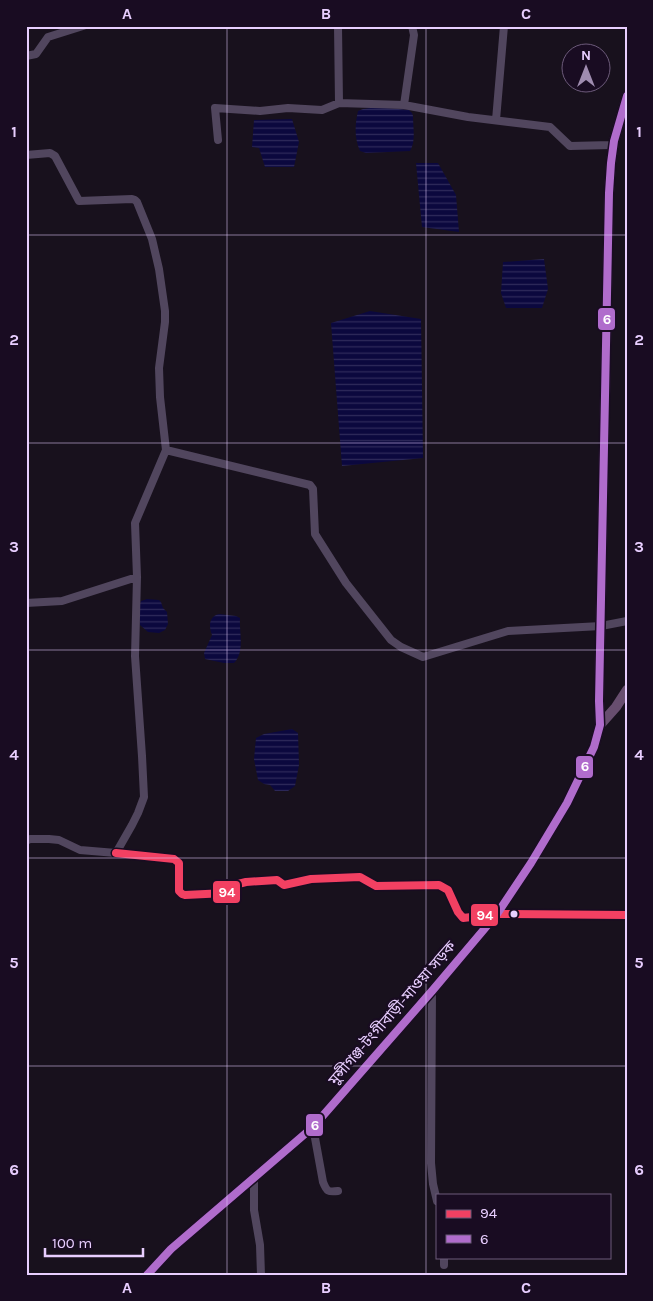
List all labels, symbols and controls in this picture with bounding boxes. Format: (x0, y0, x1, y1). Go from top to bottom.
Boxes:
text: A (122, 4, 132, 23)
text: B (321, 4, 331, 23)
text: C (521, 4, 531, 23)
north arrow (560, 42, 610, 92)
text: N (581, 47, 591, 64)
text: 1 (11, 122, 17, 141)
text: 1 (636, 122, 642, 141)
line badge: 6 (597, 307, 616, 331)
text: 6 (603, 311, 611, 328)
text: 2 (9, 330, 19, 349)
text: 2 (634, 330, 644, 349)
text: 3 (9, 537, 19, 556)
text: 3 (634, 537, 644, 556)
text: 4 (9, 745, 19, 764)
text: 4 (634, 745, 644, 764)
line badge: 6 (575, 755, 594, 779)
text: 6 (581, 758, 589, 775)
line badge: 94 (212, 880, 241, 904)
text: 94 (219, 884, 236, 901)
line badge: 94 (470, 903, 499, 927)
text: 94 (477, 907, 494, 924)
unlabelled marker (509, 909, 519, 919)
street label: মুন্সীগঞ্জ-টংগীবাড়ী-মাওয়া সড়ক (324, 937, 460, 1090)
text: 5 (9, 953, 19, 972)
text: 5 (634, 953, 644, 972)
line badge: 6 (305, 1113, 324, 1137)
text: 6 (311, 1117, 319, 1134)
text: 6 (9, 1160, 19, 1179)
text: 6 (634, 1160, 644, 1179)
legend (436, 1194, 610, 1258)
text: 94 (480, 1204, 498, 1222)
scale bar (45, 1226, 142, 1258)
text: 6 (480, 1230, 489, 1248)
text: 100 m (52, 1234, 92, 1252)
text: A (122, 1278, 132, 1297)
text: B (321, 1278, 331, 1297)
text: C (521, 1278, 531, 1297)

